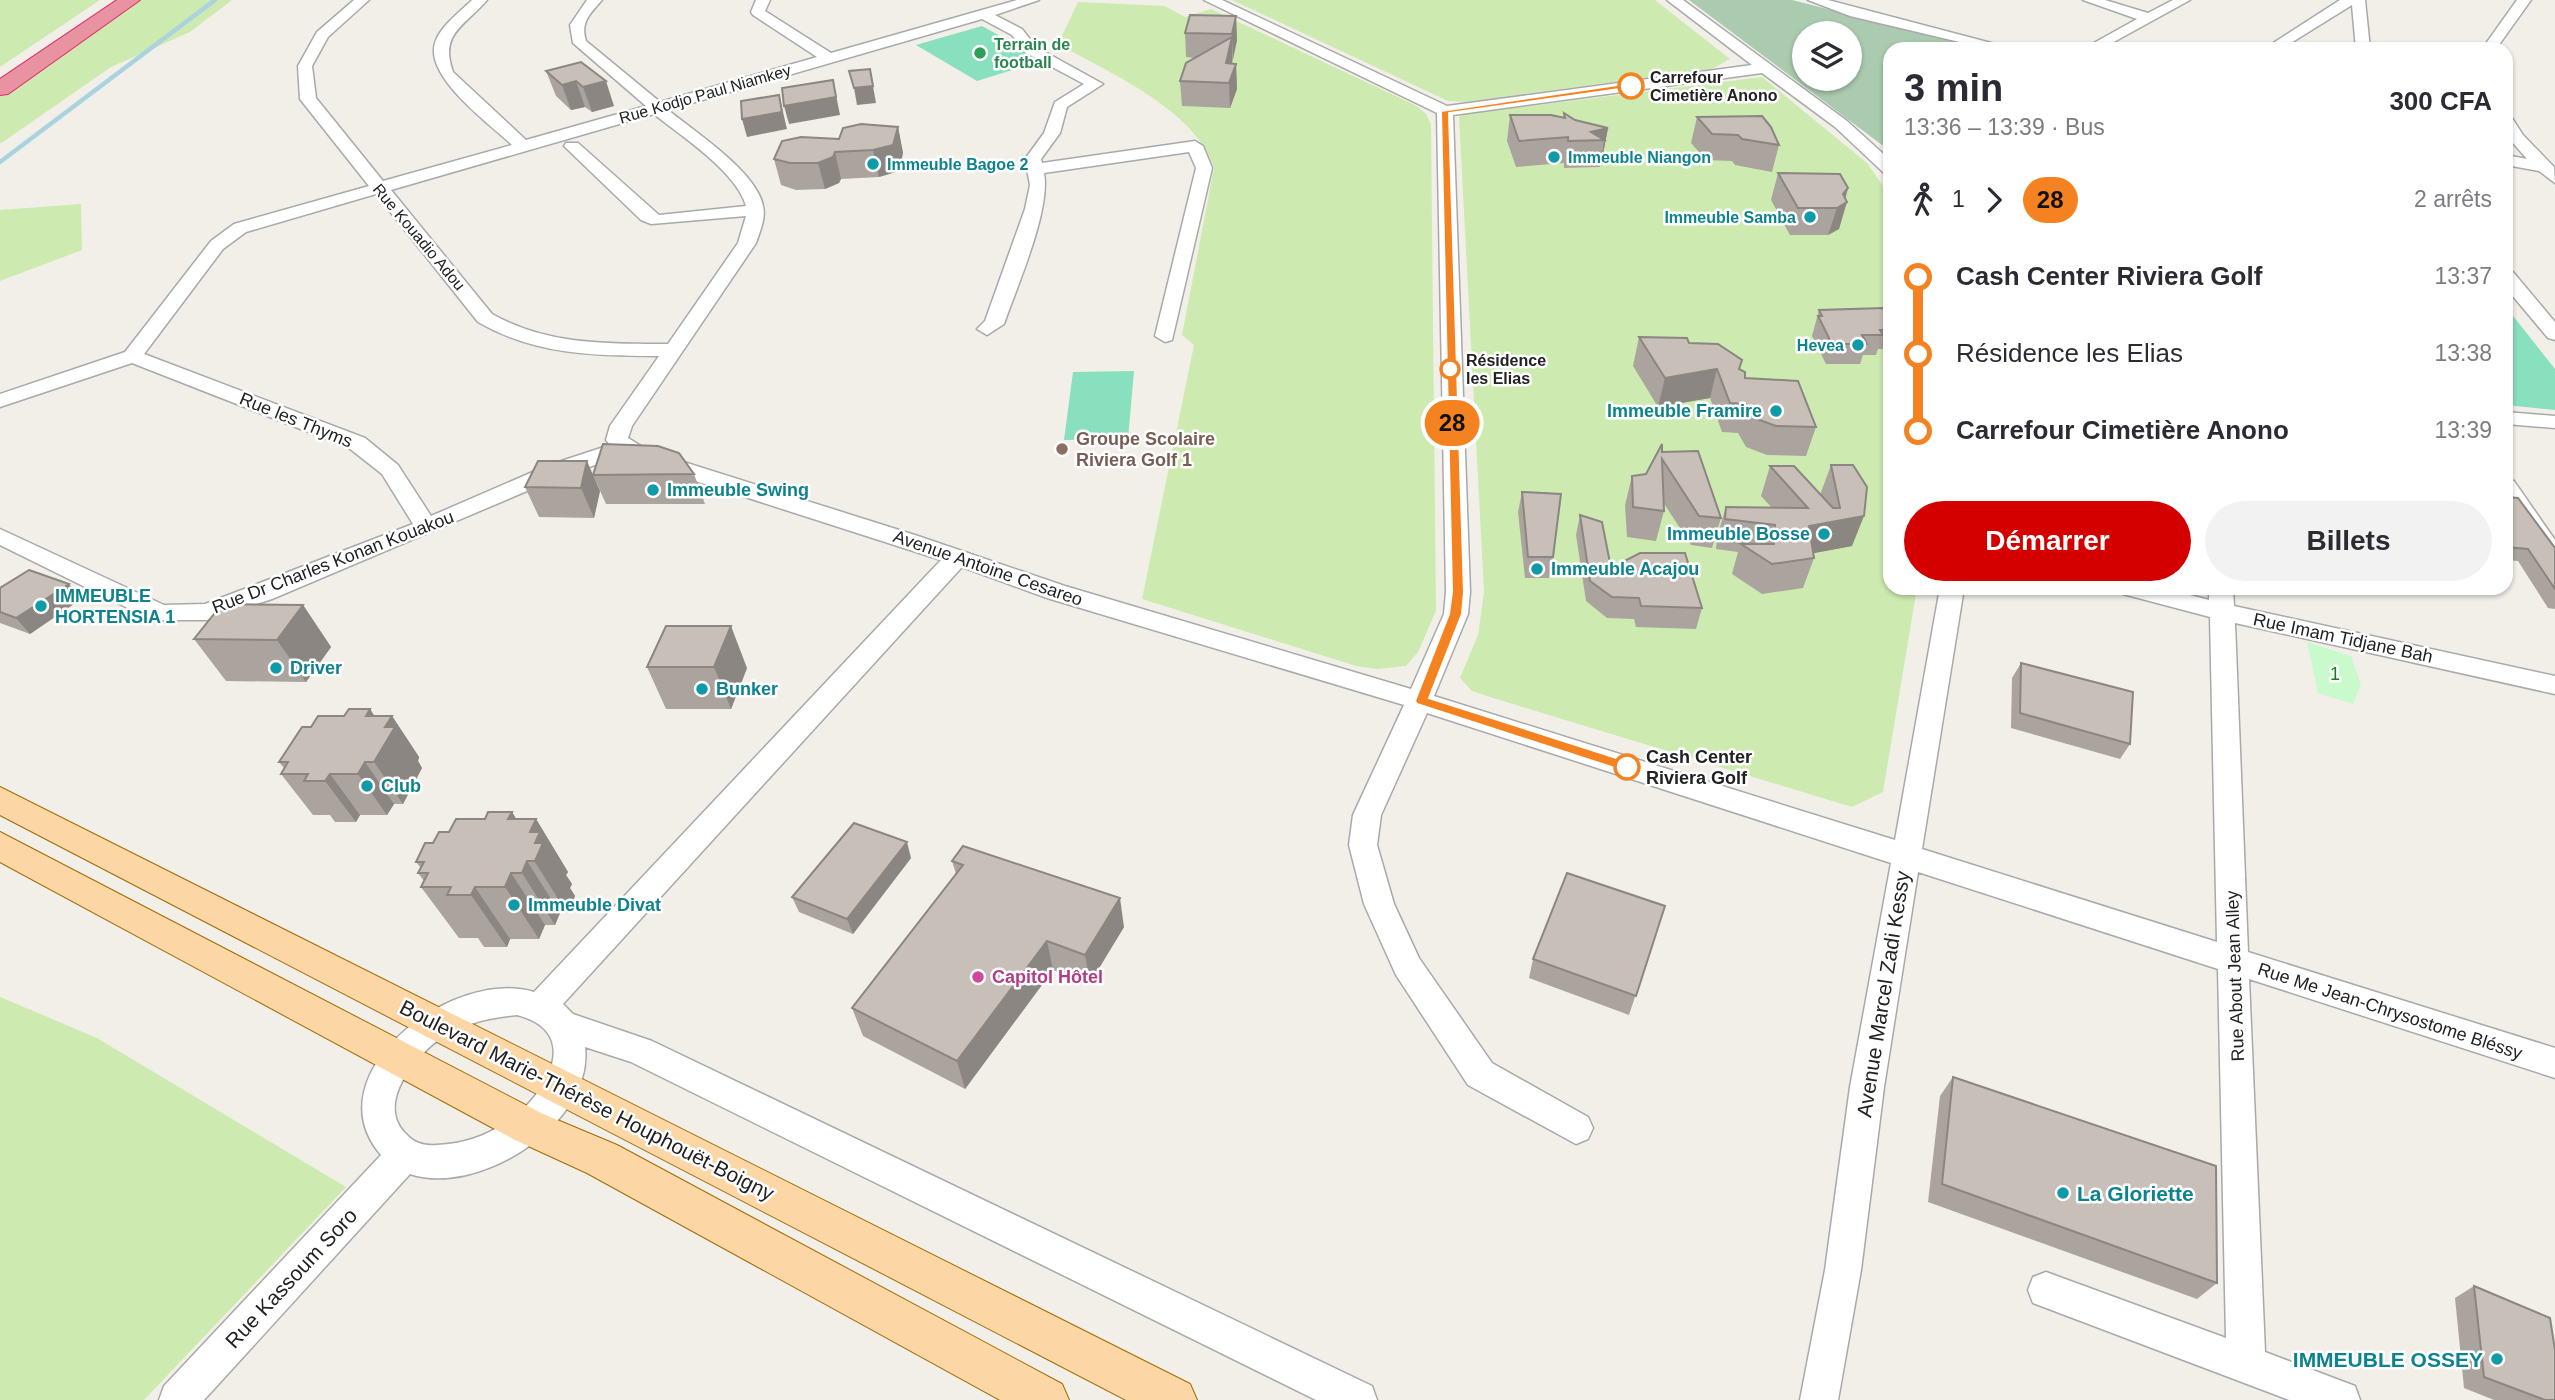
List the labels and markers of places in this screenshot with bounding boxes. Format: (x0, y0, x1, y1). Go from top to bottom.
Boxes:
place label: Terrain de football (994, 36, 1070, 71)
marker: Terrain de football (972, 45, 988, 61)
place label: Carrefour Cimetière Anono (1650, 69, 1778, 104)
marker: Carrefour Cimetière Anono (1618, 73, 1644, 99)
marker: Immeuble Niangon (1546, 149, 1562, 165)
place label: Immeuble Niangon (1568, 149, 1711, 166)
marker: Immeuble Bagoe 2 (865, 156, 881, 172)
place label: Immeuble Bagoe 2 (887, 156, 1028, 173)
place label: Immeuble Samba (1664, 209, 1796, 226)
marker: Immeuble Samba (1802, 209, 1818, 225)
place label: Hevea (1797, 337, 1844, 354)
marker: Hevea (1850, 337, 1866, 353)
place label: Résidence les Elias (1466, 352, 1546, 387)
marker: Résidence les Elias (1440, 359, 1460, 379)
place label: Immeuble Framire (1607, 401, 1762, 421)
marker: Immeuble Framire (1768, 403, 1784, 419)
place label: Groupe Scolaire Riviera Golf 1 (1076, 429, 1215, 470)
marker: Groupe Scolaire Riviera Golf 1 (1054, 441, 1070, 457)
place label: Immeuble Swing (667, 480, 809, 500)
marker: Immeuble Swing (645, 482, 661, 498)
place label: Immeuble Bosse (1667, 524, 1810, 544)
marker: Immeuble Bosse (1816, 526, 1832, 542)
place label: Immeuble Acajou (1551, 559, 1699, 579)
marker: Immeuble Acajou (1529, 561, 1545, 577)
place label: IMMEUBLE HORTENSIA 1 (55, 586, 175, 627)
marker: IMMEUBLE HORTENSIA 1 (33, 598, 49, 614)
place label: Driver (290, 658, 342, 678)
marker: Driver (268, 660, 284, 676)
place label: Bunker (716, 679, 778, 699)
marker: Bunker (694, 681, 710, 697)
place label: Cash Center Riviera Golf (1646, 747, 1752, 788)
marker: Cash Center Riviera Golf (1614, 754, 1640, 780)
place label: Club (381, 776, 421, 796)
marker: Club (359, 778, 375, 794)
place label: Immeuble Divat (528, 895, 661, 915)
marker: Immeuble Divat (506, 897, 522, 913)
place label: Capitol Hôtel (992, 967, 1103, 987)
marker: Capitol Hôtel (970, 969, 986, 985)
place label: La Gloriette (2077, 1182, 2194, 1205)
marker: La Gloriette (2055, 1185, 2071, 1201)
place label: IMMEUBLE OSSEY (2293, 1348, 2483, 1371)
marker: IMMEUBLE OSSEY (2489, 1351, 2505, 1367)

